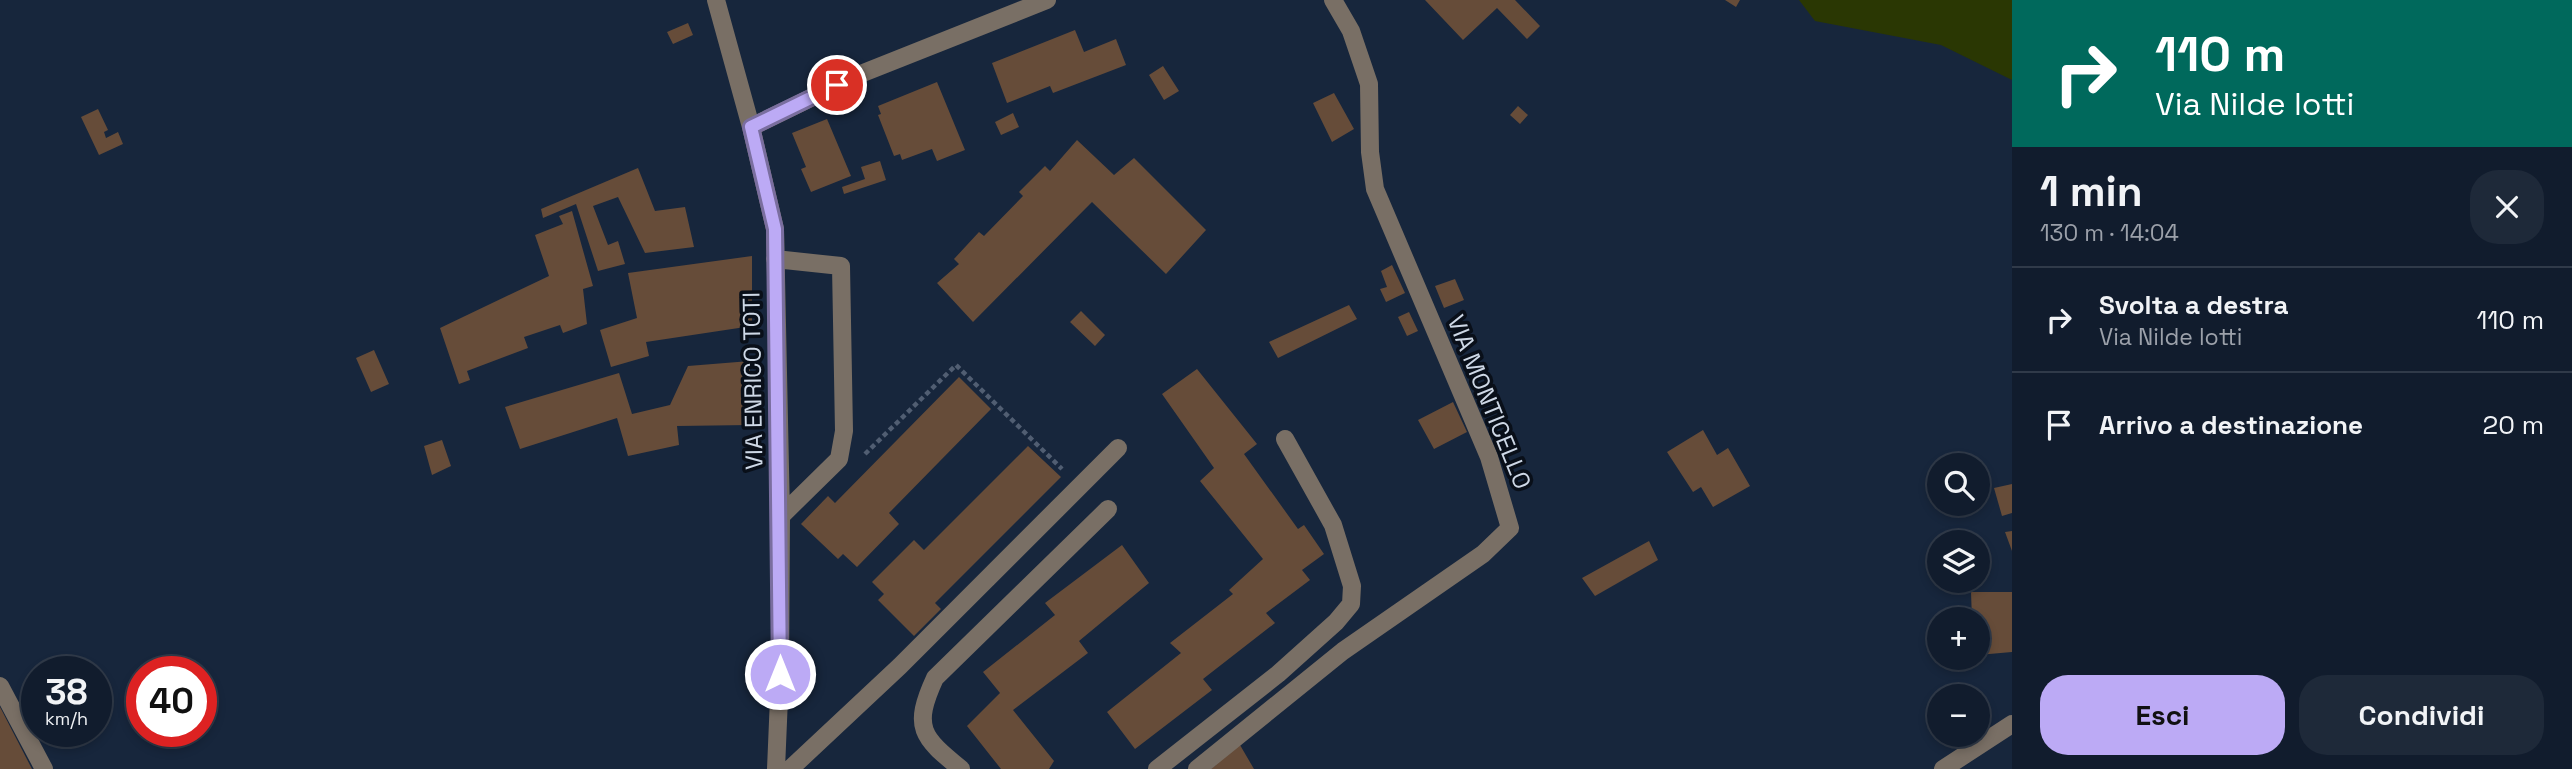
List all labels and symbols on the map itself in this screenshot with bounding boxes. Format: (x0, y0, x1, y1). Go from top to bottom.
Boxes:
pin (807, 55, 867, 115)
street label: VIA ENRICO TOTI (735, 292, 770, 470)
street label: VIA MONTICELLO (1440, 310, 1539, 493)
position arrow (743, 637, 817, 711)
speed limit sign: 40 (126, 656, 217, 747)

